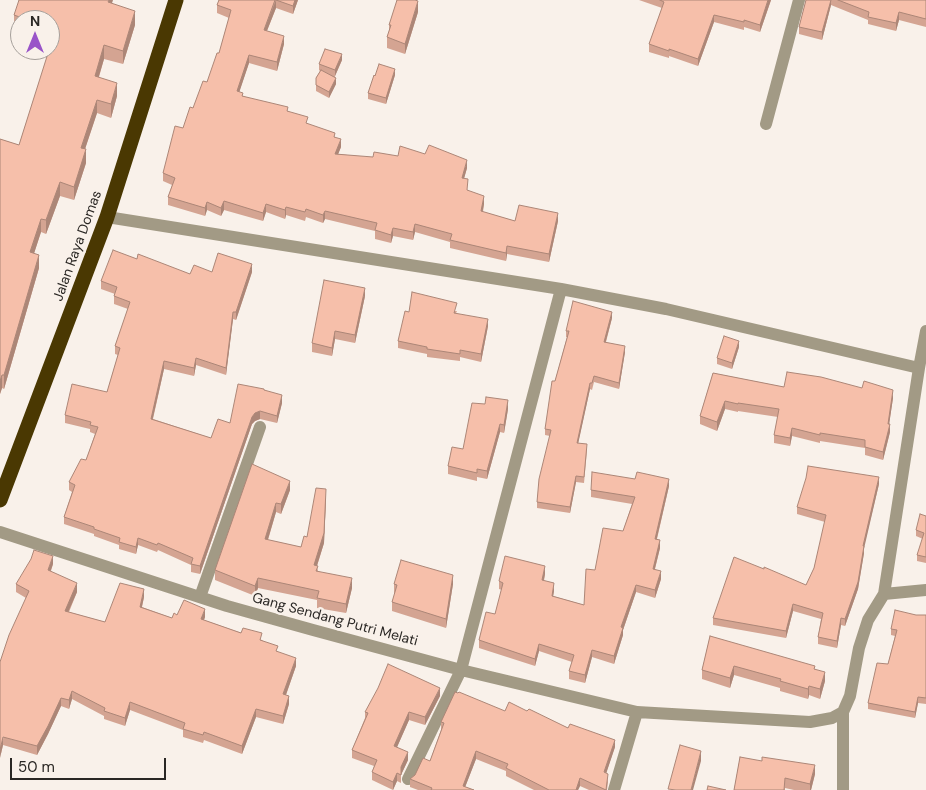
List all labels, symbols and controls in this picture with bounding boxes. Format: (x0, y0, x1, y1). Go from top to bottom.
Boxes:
north arrow (10, 10, 60, 60)
text: N (30, 12, 40, 30)
street label: Jalan Raya Domas (50, 188, 106, 304)
street label: Gang Sendang Putri Melati (250, 590, 420, 650)
scale bar (12, 748, 169, 780)
text: 50 m (18, 757, 55, 777)

